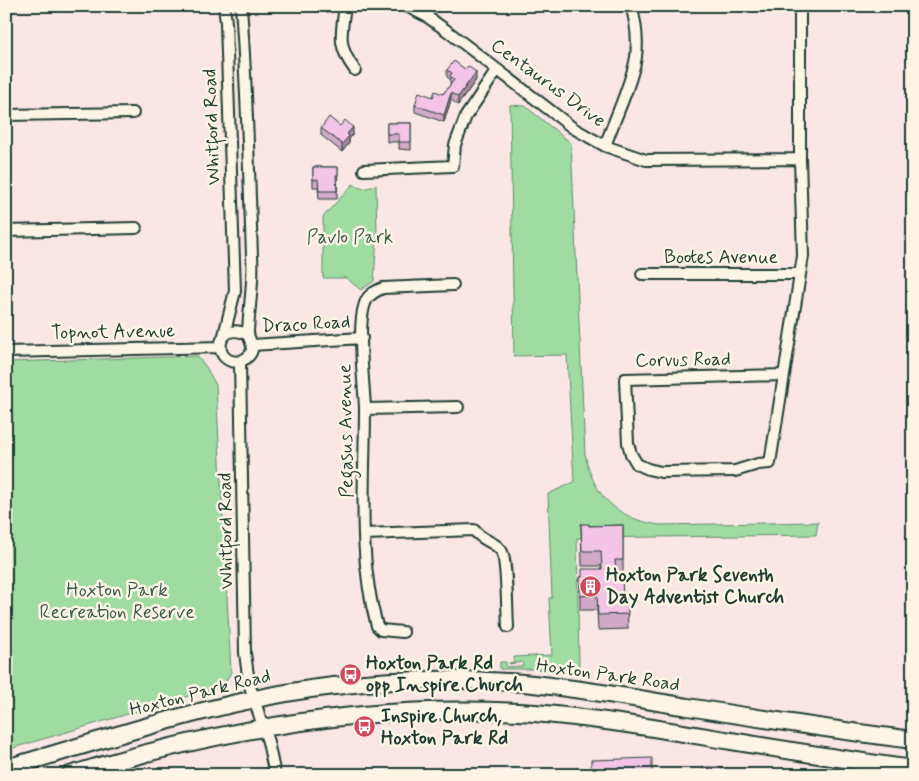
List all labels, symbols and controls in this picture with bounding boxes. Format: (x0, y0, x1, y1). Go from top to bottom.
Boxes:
street label: Centaurus Drive (486, 33, 610, 133)
street label: Whitford Road (197, 68, 230, 186)
park label: Pavlo Park (307, 225, 393, 250)
street label: Bootes Avenue (664, 245, 778, 270)
street label: Draco Road (261, 309, 351, 339)
street label: Topnot Avenue (51, 318, 175, 346)
street label: Corvus Road (635, 347, 731, 373)
street label: Pegasus Avenue (332, 364, 363, 498)
street label: Whitford Road (212, 472, 243, 589)
place label: Hoxton Park Seventh Day Adventist Church (606, 563, 784, 610)
building icon: Hoxton Park Seventh Day Adventist Church (578, 574, 602, 598)
park label: Hoxton Park Recreation Reserve (39, 578, 195, 625)
place label: Hoxton Park Rd opp Inspire Church (366, 651, 523, 698)
street label: Hoxton Park Road (535, 653, 681, 697)
bus stop icon: Hoxton Park Rd opp Inspire Church (338, 662, 362, 686)
street label: Hoxton Park Road (127, 663, 273, 723)
place label: Inspire Church, Hoxton Park Rd (381, 704, 508, 751)
bus stop icon: Inspire Church, Hoxton Park Rd (353, 715, 377, 739)

